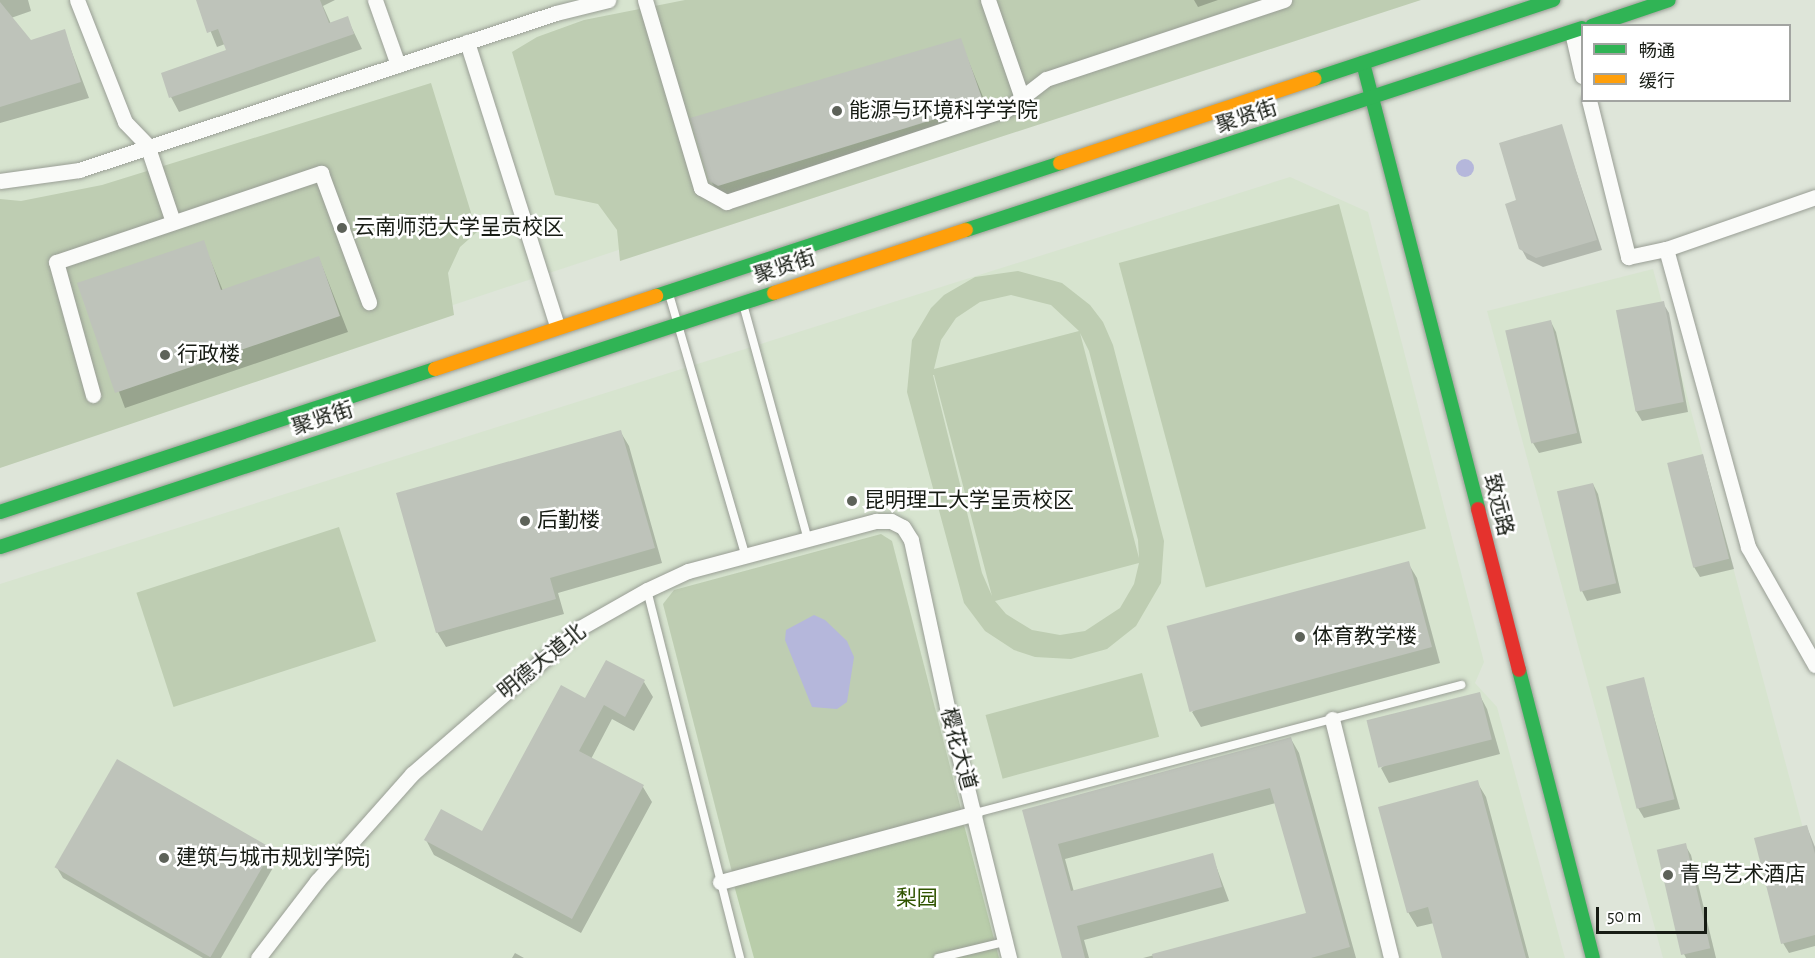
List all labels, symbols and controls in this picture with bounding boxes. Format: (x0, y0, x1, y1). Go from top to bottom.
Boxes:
legend (1581, 24, 1791, 102)
text: 畅通 (1639, 43, 1675, 61)
text: 缓行 (1639, 73, 1675, 91)
street label: 聚贤街 (1213, 95, 1281, 139)
place label: 能源与环境科学学院 (849, 98, 1038, 124)
marker: 能源与环境科学学院 (830, 104, 844, 118)
place label: 云南师范大学呈贡校区 (354, 215, 564, 241)
marker: 云南师范大学呈贡校区 (335, 221, 349, 235)
street label: 聚贤街 (751, 245, 819, 289)
place label: 行政楼 (177, 342, 240, 368)
marker: 行政楼 (158, 348, 172, 362)
street label: 聚贤街 (289, 397, 357, 441)
street label: 致远路 (1478, 471, 1518, 539)
place label: 昆明理工大学呈贡校区 (864, 488, 1074, 514)
marker: 昆明理工大学呈贡校区 (845, 494, 859, 508)
place label: 后勤楼 (537, 508, 600, 534)
marker: 后勤楼 (518, 514, 532, 528)
street label: 明德大道北 (493, 619, 591, 705)
place label: 体育教学楼 (1312, 624, 1417, 650)
marker: 体育教学楼 (1293, 630, 1307, 644)
street label: 樱花大道 (935, 705, 981, 793)
place label: 建筑与城市规划学院j (176, 845, 371, 871)
marker: 建筑与城市规划学院j (157, 851, 171, 865)
place label: 青鸟艺术酒店 (1680, 862, 1806, 888)
marker: 青鸟艺术酒店 (1661, 868, 1675, 882)
park label: 梨园 (896, 886, 938, 912)
scale bar (1599, 895, 1710, 933)
text: 50 m (1607, 908, 1641, 926)

